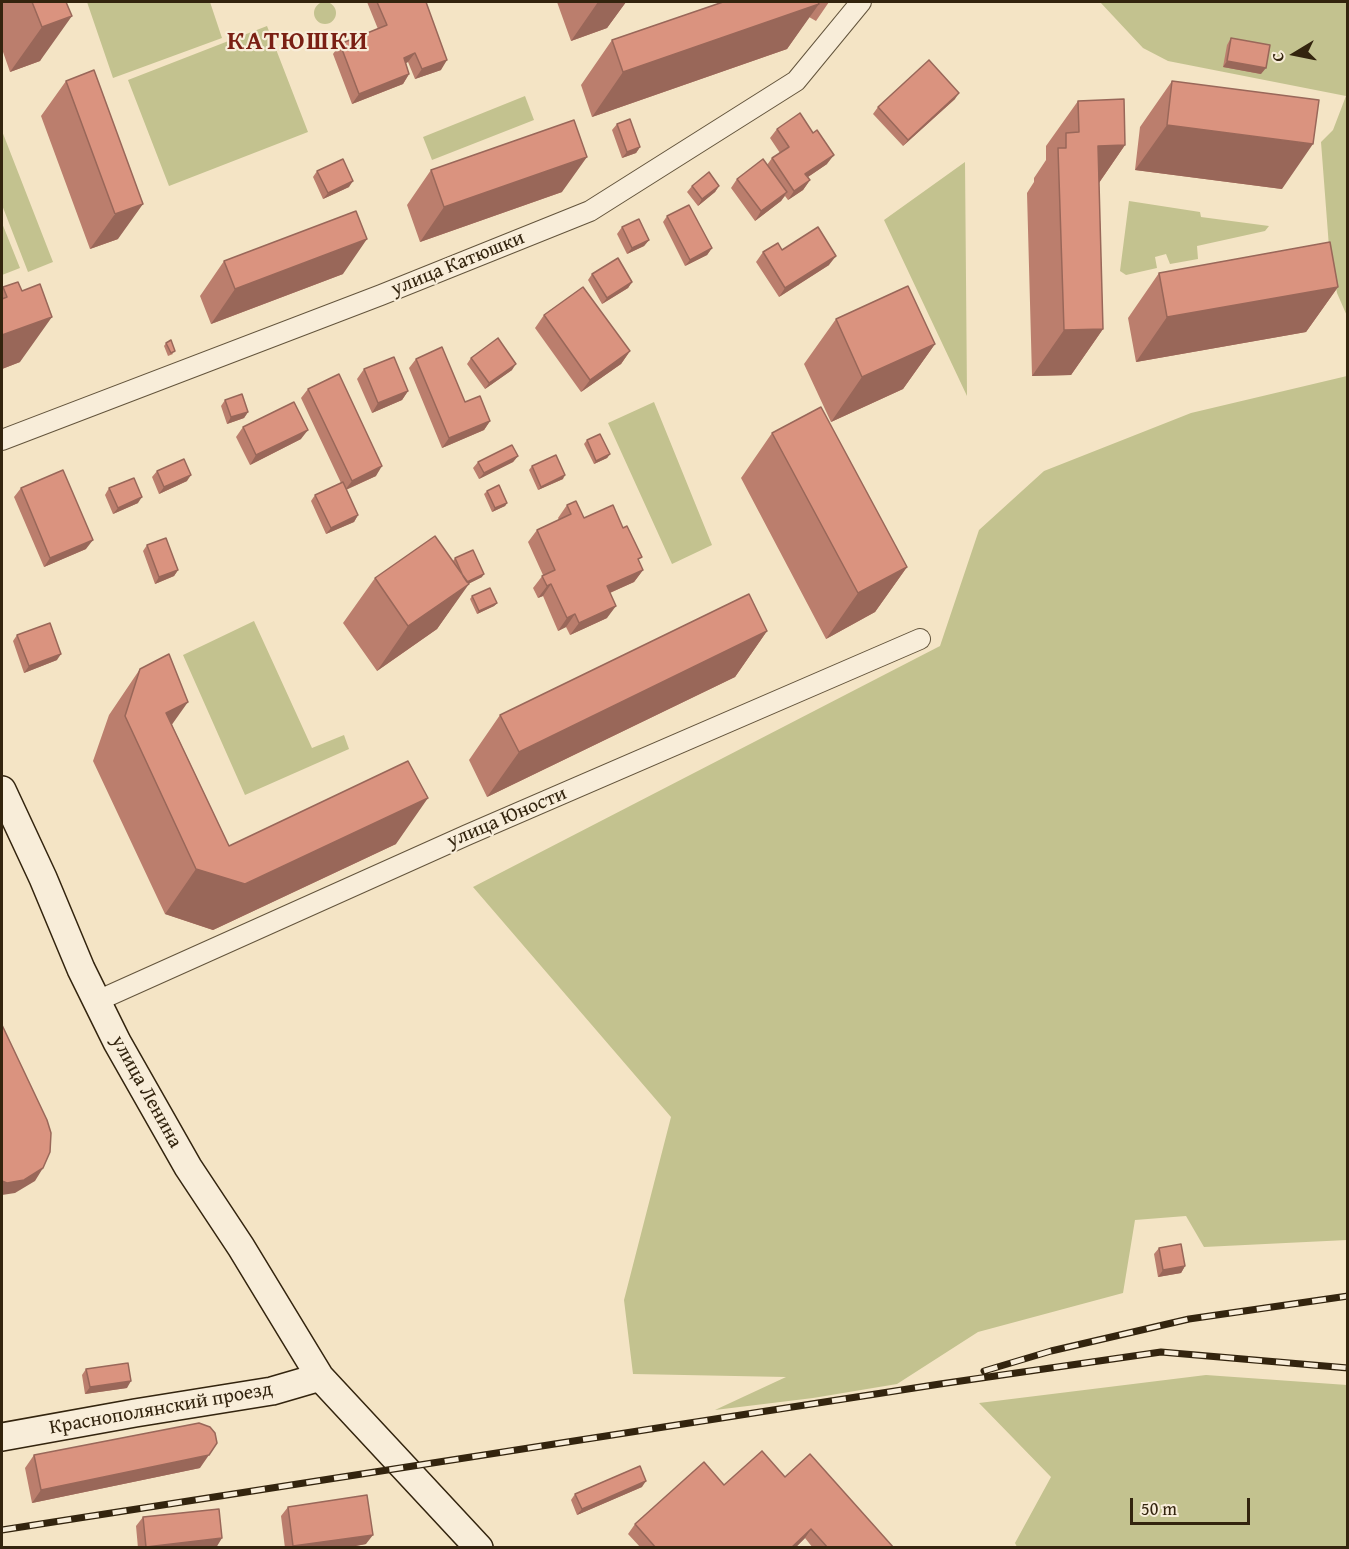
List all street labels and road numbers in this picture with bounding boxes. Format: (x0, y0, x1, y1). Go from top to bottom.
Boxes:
street label: улица Катюшки (388, 226, 528, 302)
street label: улица Юности (444, 782, 570, 854)
street label: улица Ленина (105, 1031, 187, 1153)
street label: Краснополянский проезд (48, 1378, 274, 1440)

